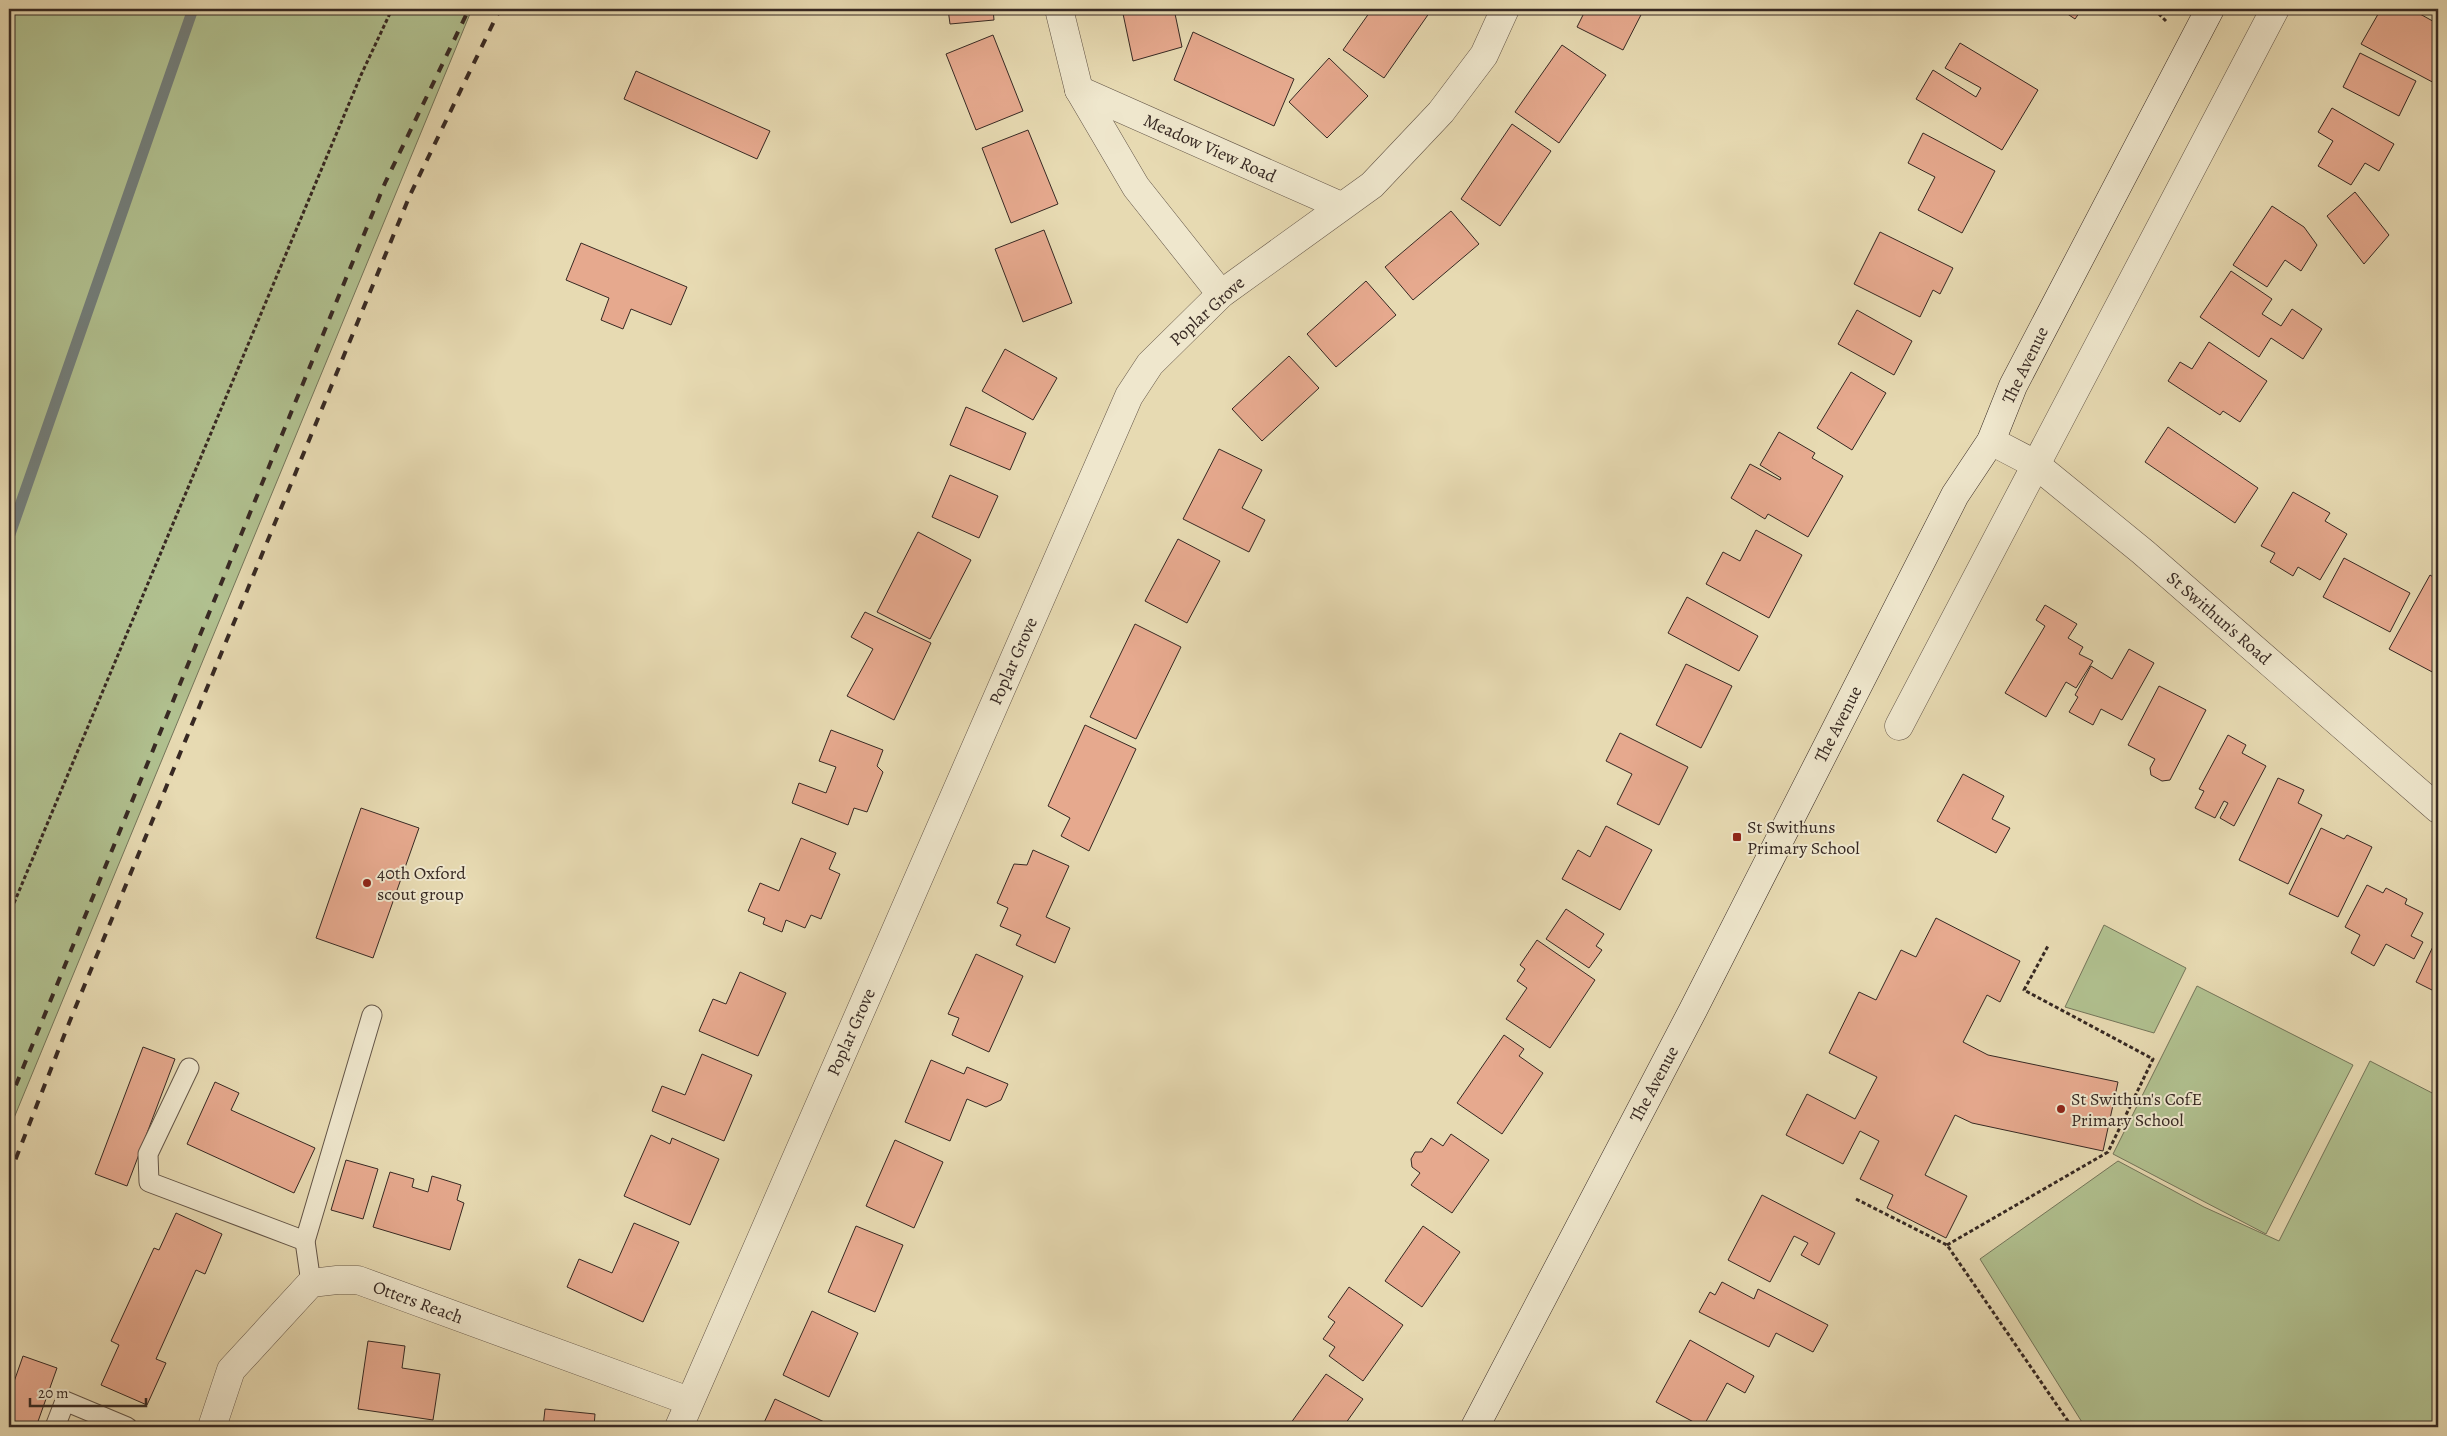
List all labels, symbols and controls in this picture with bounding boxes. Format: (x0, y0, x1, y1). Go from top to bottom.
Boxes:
street label: Meadow View Road (1140, 108, 1281, 188)
street label: Poplar Grove (1164, 271, 1250, 351)
street label: The Avenue (1996, 322, 2054, 408)
street label: St Swithun's Road (2162, 566, 2277, 670)
street label: Poplar Grove (983, 613, 1043, 709)
street label: The Avenue (1808, 682, 1868, 766)
place label: St Swithuns Primary School (1747, 815, 1860, 860)
marker: St Swithuns Primary School (1731, 831, 1743, 843)
place label: 40th Oxford scout group (377, 861, 466, 906)
marker: 40th Oxford scout group (361, 877, 373, 889)
street label: Poplar Grove (821, 984, 881, 1080)
street label: The Avenue (1624, 1042, 1684, 1126)
place label: St Swithun's CofE Primary School (2071, 1087, 2202, 1132)
marker: St Swithun's CofE Primary School (2055, 1103, 2067, 1115)
street label: Otters Reach (370, 1275, 467, 1330)
scale bar (30, 1376, 146, 1408)
text: 20 m (38, 1383, 69, 1403)

